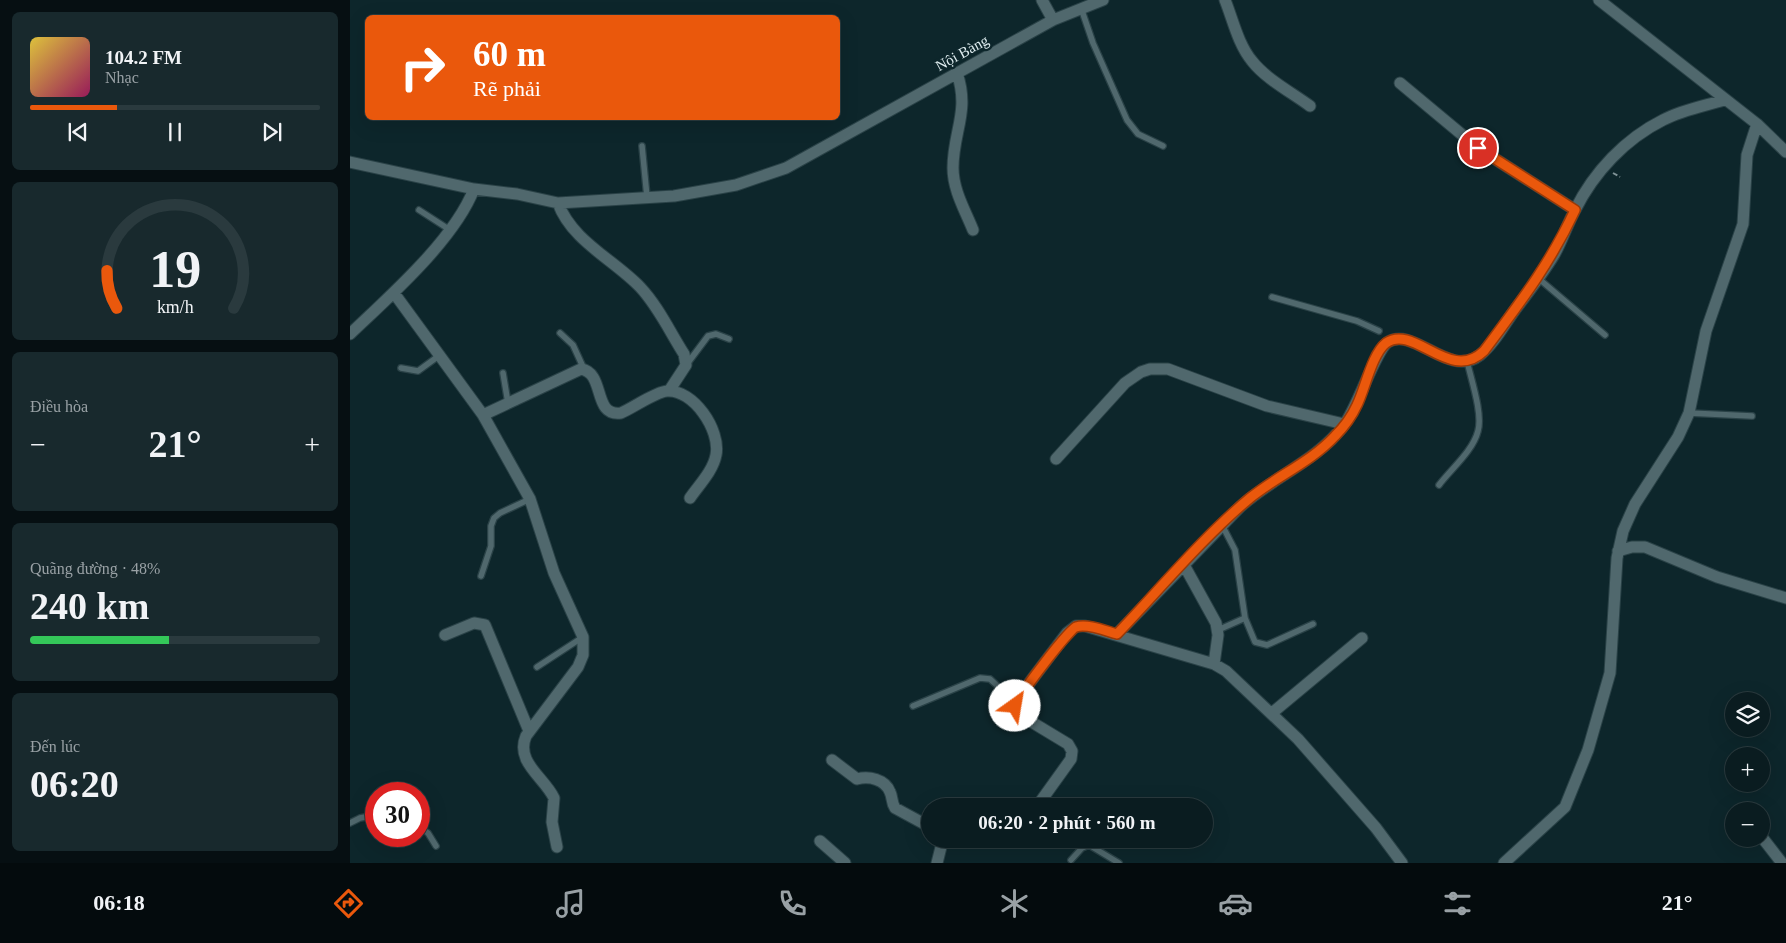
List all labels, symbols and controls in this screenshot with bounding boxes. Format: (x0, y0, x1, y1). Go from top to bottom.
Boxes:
street label: Nội Bàng (933, 32, 992, 74)
icon: right (390, 35, 455, 100)
text: 60 m (473, 35, 546, 74)
text: 104.2 FM (105, 47, 182, 68)
text: Nhạc (105, 69, 139, 86)
text: Rẽ phải (473, 76, 541, 101)
icon: previous (64, 118, 92, 146)
icon: pause (161, 118, 189, 146)
icon: next (258, 118, 286, 146)
pin (1457, 127, 1499, 169)
icon: arrive (1464, 134, 1492, 162)
text: 19 (149, 241, 201, 298)
text: km/h (157, 297, 193, 317)
text: Điều hòa (30, 398, 88, 415)
text: 21° (148, 423, 202, 465)
text: − (30, 429, 46, 460)
text: + (304, 429, 320, 460)
text: Quãng đường · 48% (30, 560, 160, 577)
text: 240 km (30, 585, 149, 627)
position arrow (988, 679, 1040, 731)
map controls (1725, 692, 1770, 847)
button: layers (1725, 692, 1770, 737)
text: Đến lúc (30, 738, 80, 755)
button: + (1725, 747, 1770, 792)
text: 06:20 (30, 763, 119, 805)
speed limit sign: 30 (365, 782, 430, 847)
button: − (1725, 802, 1770, 847)
text: 06:20 · 2 phút · 560 m (978, 812, 1156, 833)
icon: directions (331, 886, 366, 921)
icon: music (553, 886, 588, 921)
icon: phone (775, 886, 810, 921)
icon: climate (997, 886, 1032, 921)
icon: car (1218, 886, 1253, 921)
icon: filters (1440, 886, 1475, 921)
text: 06:18 (93, 890, 145, 915)
text: 21° (1662, 890, 1693, 915)

